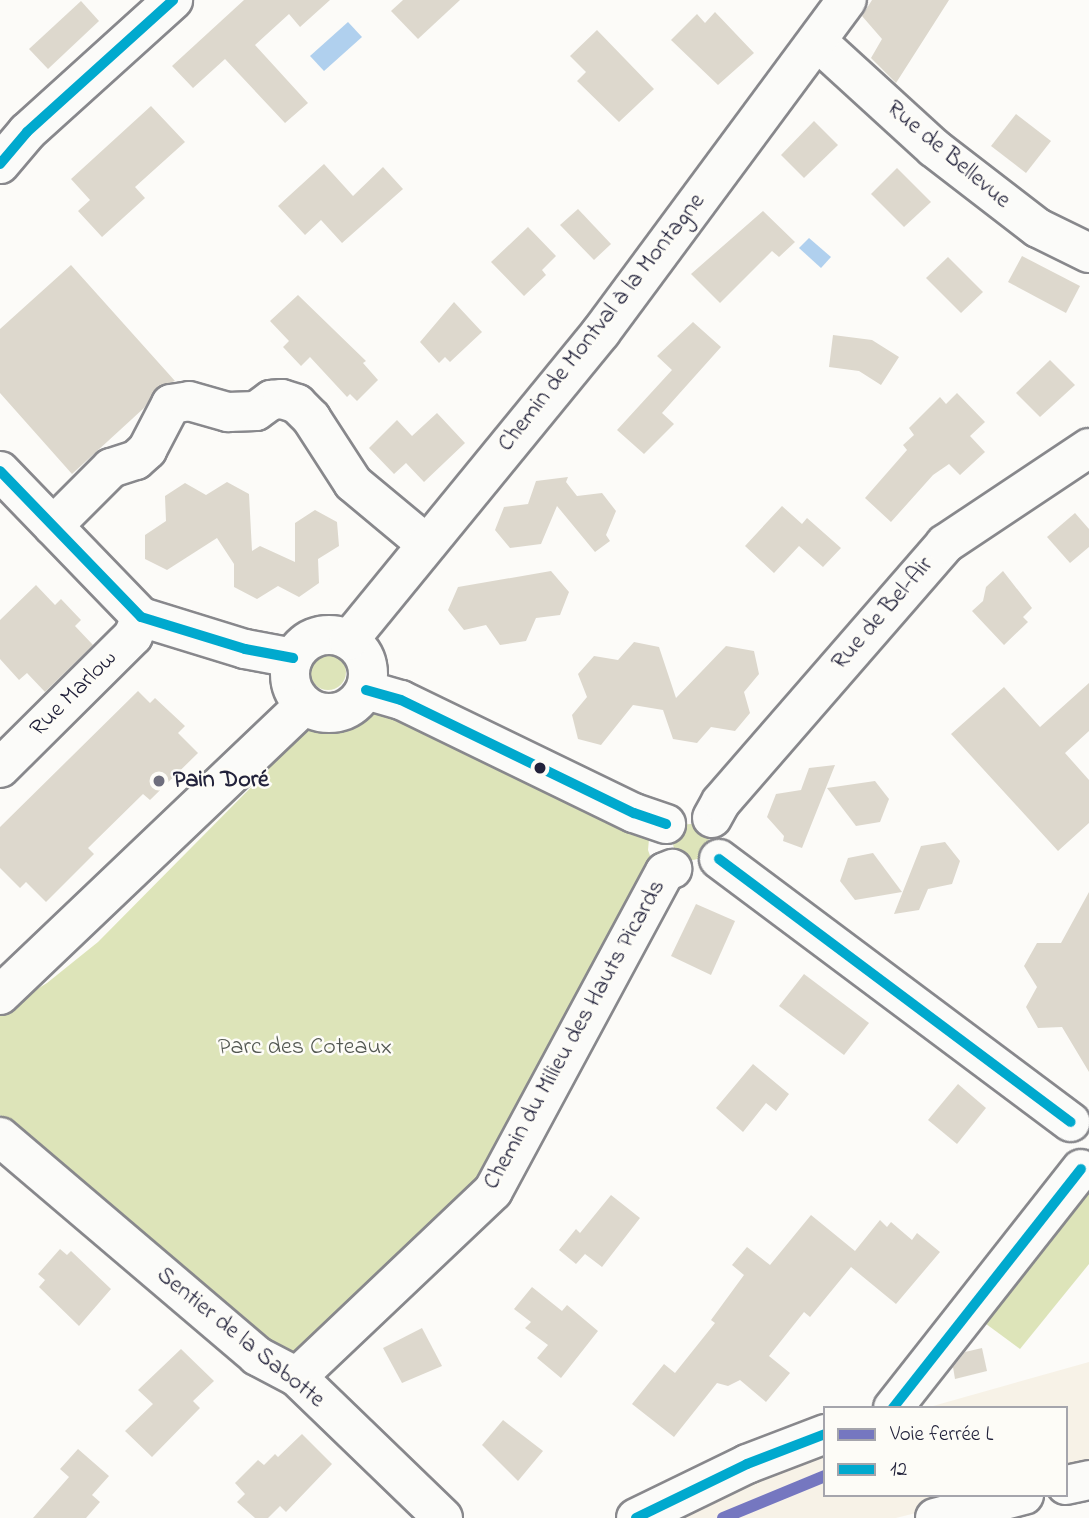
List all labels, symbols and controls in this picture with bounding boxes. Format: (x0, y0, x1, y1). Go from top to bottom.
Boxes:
street label: Rue de Bellevue (880, 95, 1016, 215)
street label: Chemin de Montval à la Montagne (492, 188, 712, 458)
street label: Rue de Bel-Air (826, 552, 940, 676)
street label: Rue Marlow (25, 645, 123, 743)
unlabelled marker (533, 761, 547, 775)
place label: Pain Doré (173, 767, 269, 795)
marker: Pain Doré (151, 773, 167, 789)
street label: Chemin du Milieu des Hauts Picards (478, 875, 672, 1195)
park label: Parc des Coteaux (218, 1034, 392, 1062)
street label: Sentier de la Sabotte (150, 1261, 330, 1415)
legend (823, 1406, 1068, 1497)
text: Voie ferrée L (890, 1420, 993, 1450)
text: 12 (890, 1455, 907, 1485)

